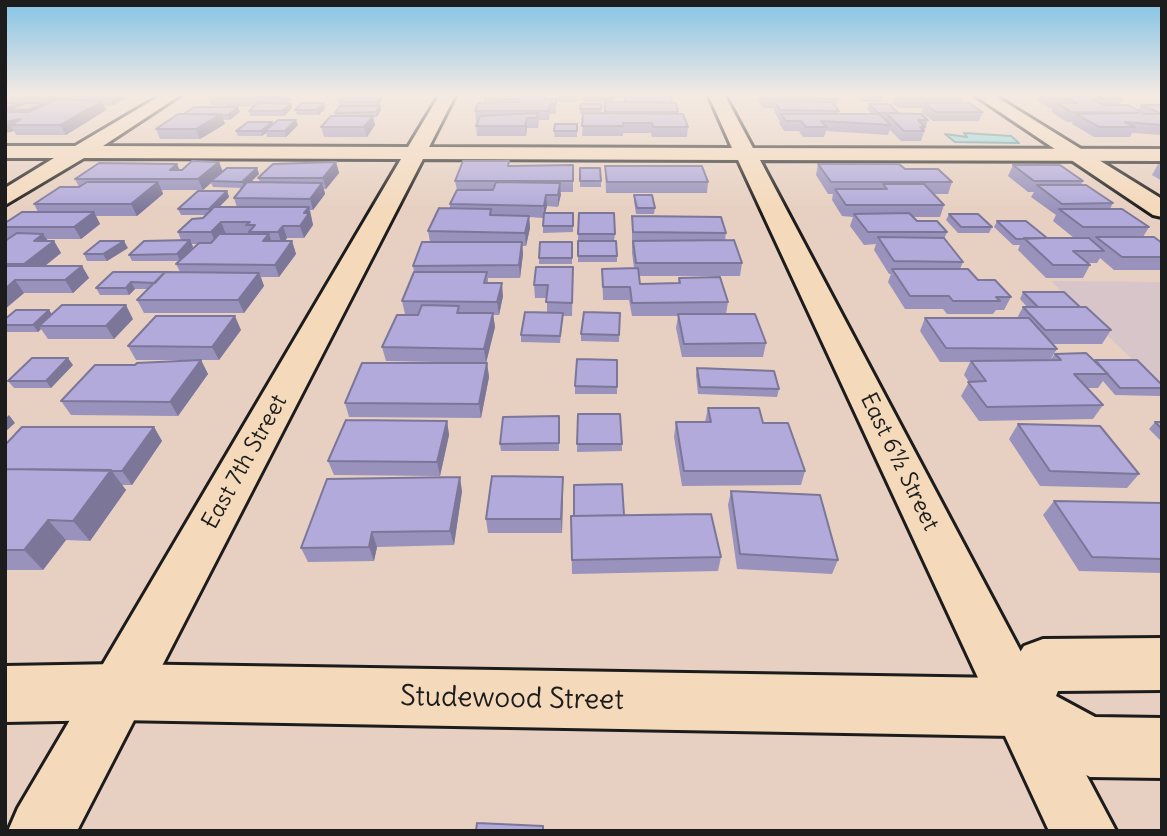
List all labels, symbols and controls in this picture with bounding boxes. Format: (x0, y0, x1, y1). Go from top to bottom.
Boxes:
street label: East 6½ Street (854, 389, 944, 535)
street label: East 7th Street (197, 390, 293, 534)
street label: Studewood Street (400, 680, 624, 718)

